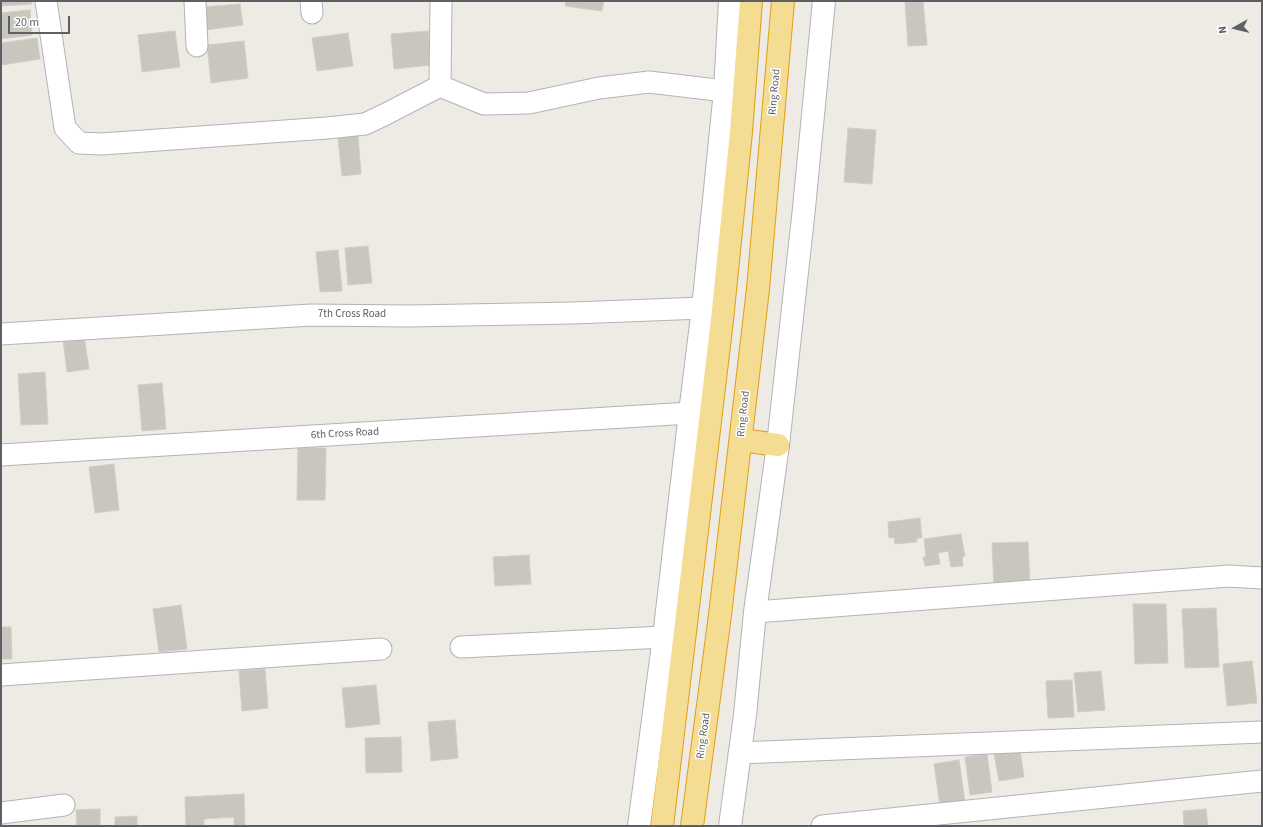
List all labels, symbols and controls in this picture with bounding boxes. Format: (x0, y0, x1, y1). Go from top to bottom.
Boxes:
scale bar (10, 8, 72, 34)
north arrow (1215, 8, 1255, 48)
text: 20 m (15, 14, 39, 31)
text: N (1215, 25, 1231, 34)
street label: Ring Road (766, 68, 784, 116)
street label: 7th Cross Road (318, 308, 386, 322)
street label: Ring Road (735, 390, 753, 438)
street label: 6th Cross Road (311, 426, 379, 442)
street label: Ring Road (694, 712, 714, 760)

